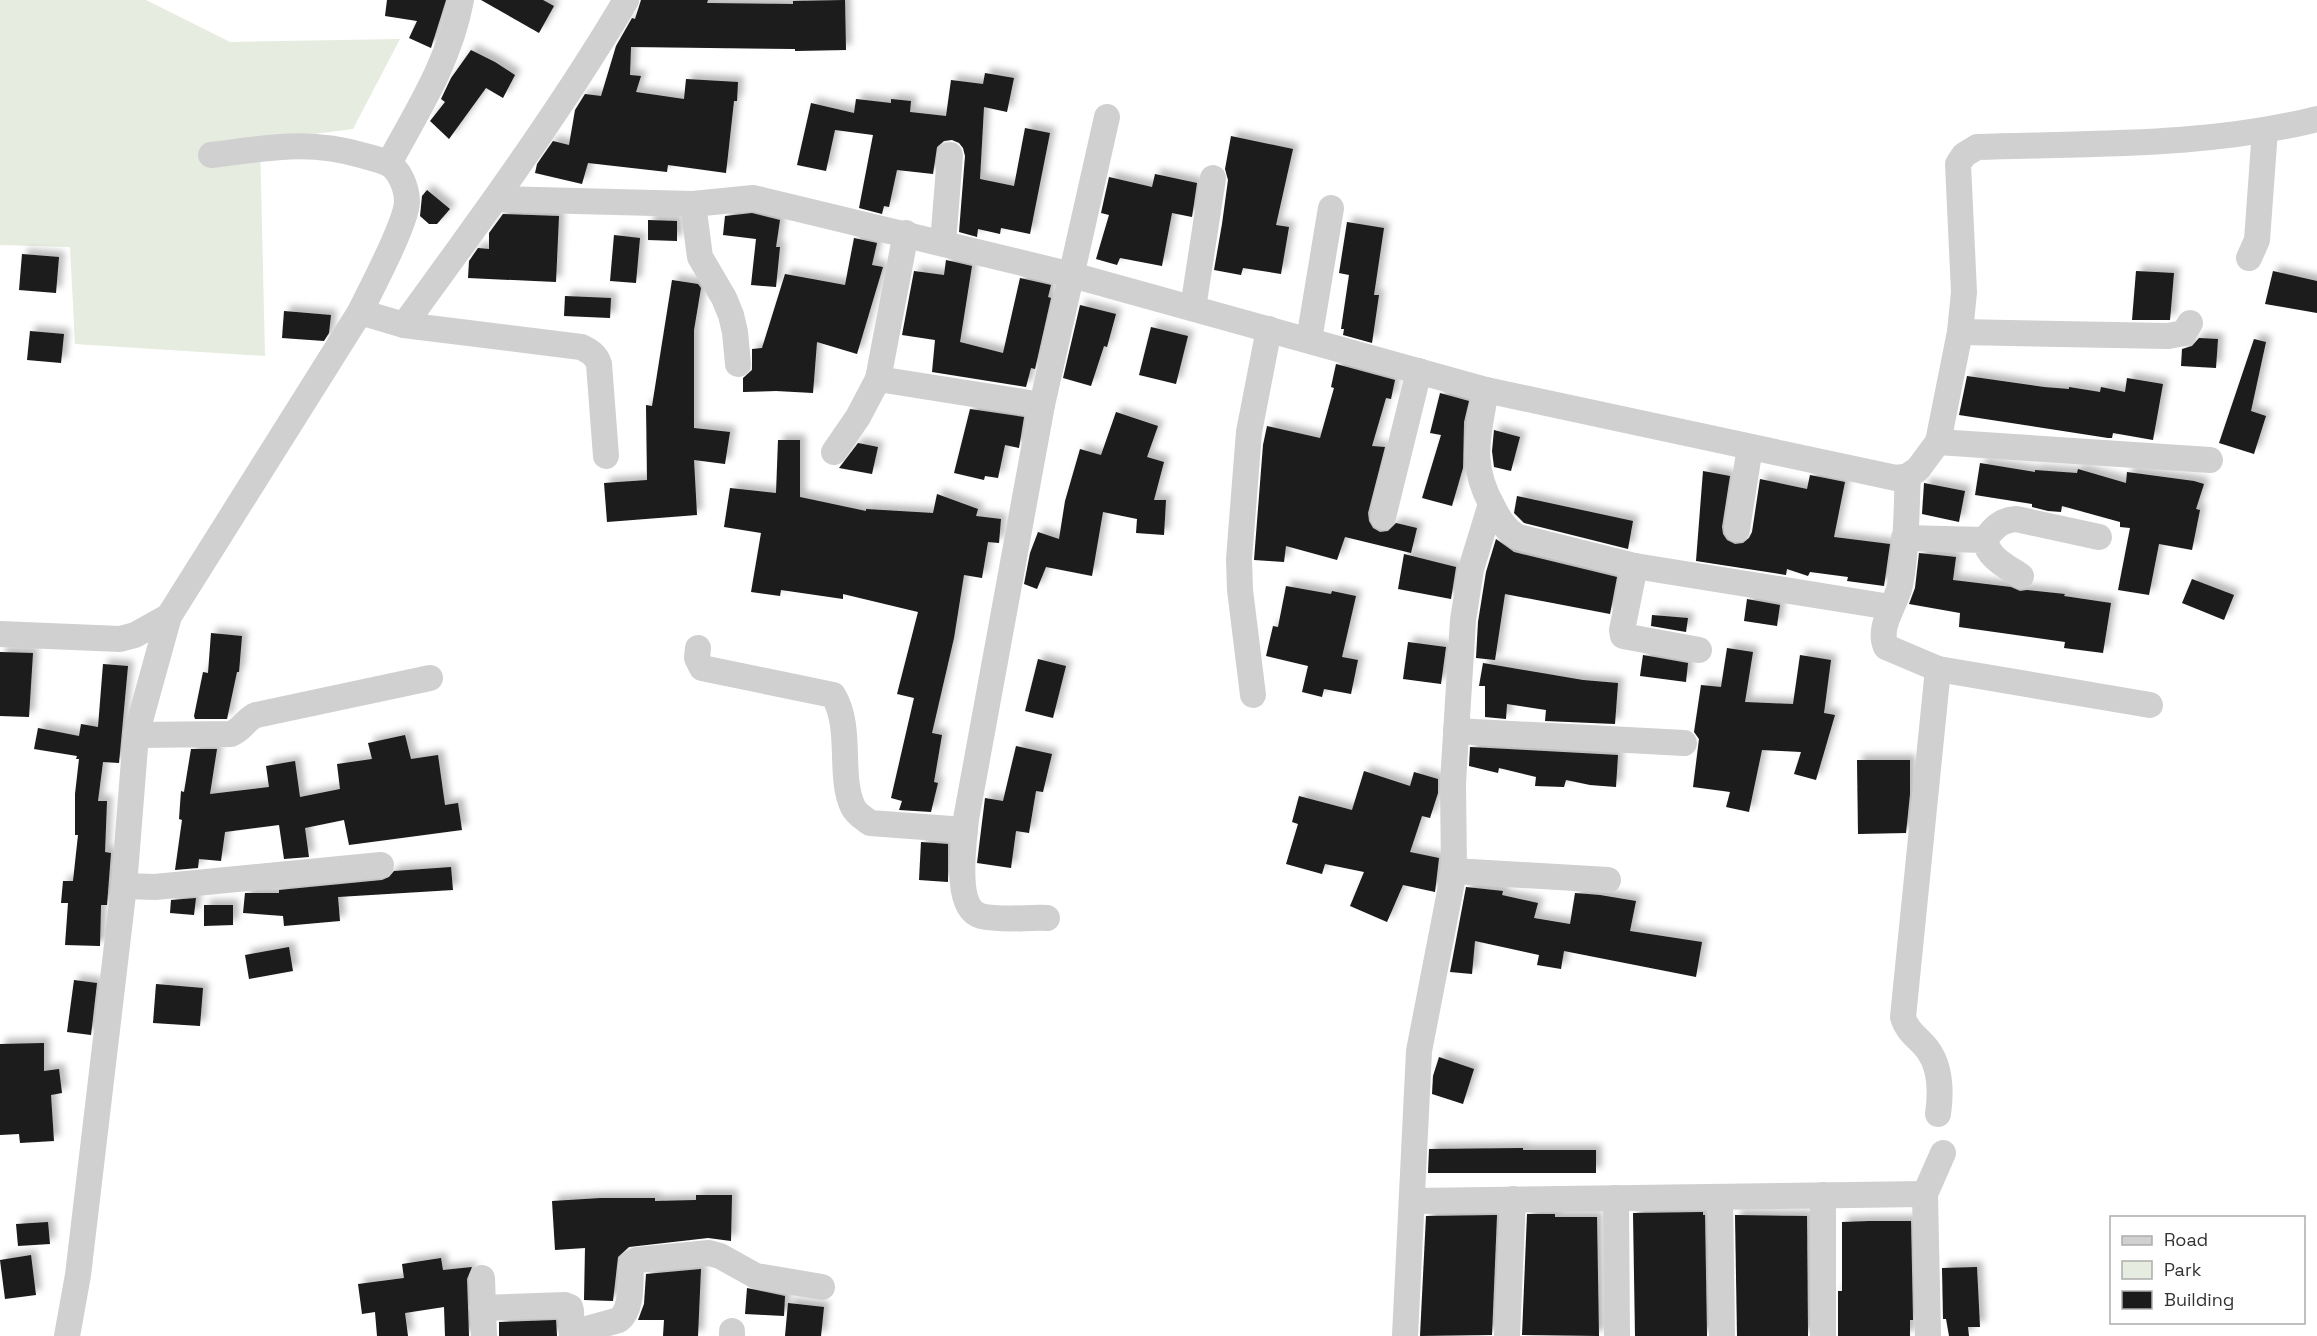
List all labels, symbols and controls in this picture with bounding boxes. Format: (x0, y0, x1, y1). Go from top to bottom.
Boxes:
legend (2110, 1216, 2305, 1324)
text: Road (2164, 1228, 2208, 1251)
text: Park (2164, 1258, 2202, 1281)
text: Building (2164, 1288, 2234, 1311)

